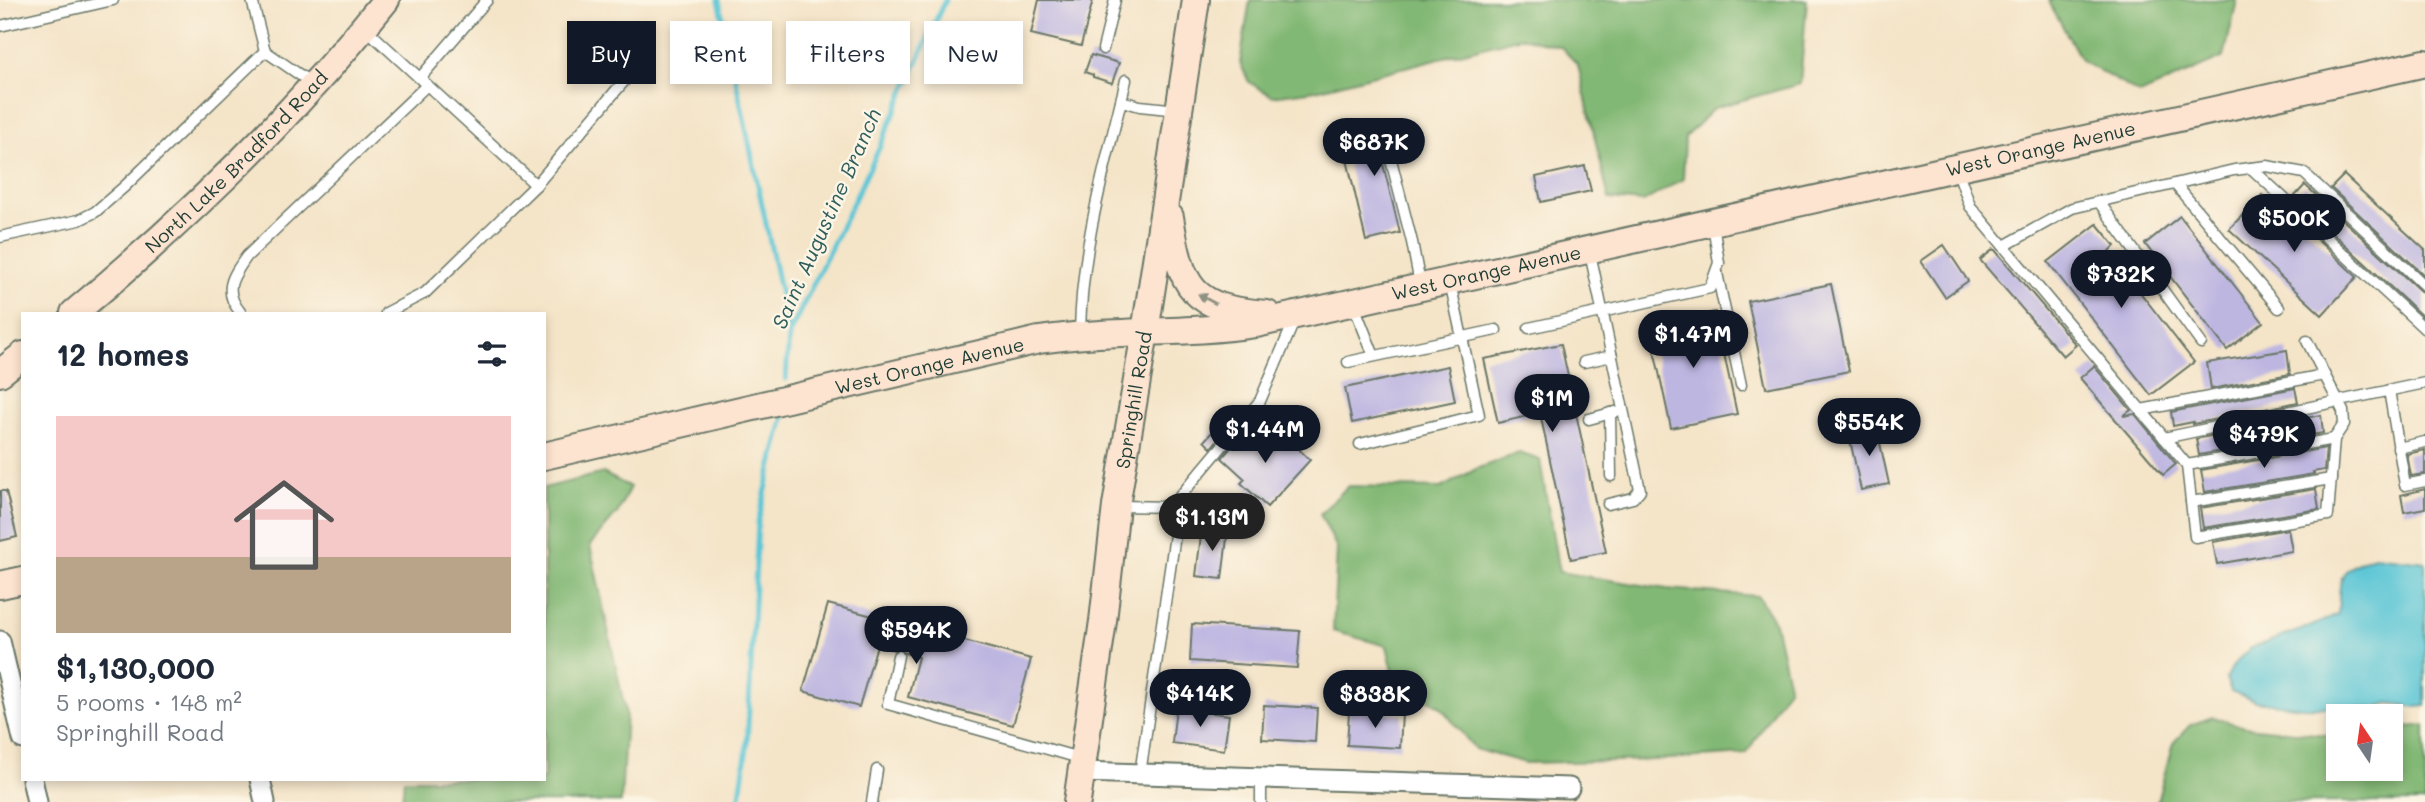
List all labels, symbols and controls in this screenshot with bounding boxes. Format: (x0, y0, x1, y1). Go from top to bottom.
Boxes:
chip: Buy (567, 21, 656, 84)
chip: Rent (670, 21, 772, 84)
chip: Filters (786, 21, 910, 84)
chip: New (924, 21, 1023, 84)
street label: North Lake Bradford Road (139, 65, 333, 258)
water label: Saint Augustine Branch (765, 104, 886, 333)
street label: West Orange Avenue (1943, 115, 2138, 182)
pin: $687K (1325, 118, 1423, 178)
text: $687K (1339, 126, 1409, 156)
pin: $500K (2245, 194, 2343, 254)
text: $500K (2258, 202, 2330, 232)
street label: West Orange Avenue (1389, 239, 1583, 305)
pin: $732K (2072, 250, 2170, 310)
text: $732K (2087, 258, 2155, 288)
one-way arrow (1197, 293, 1216, 305)
pin: $1.47M (1636, 310, 1750, 370)
text: $1.47M (1654, 318, 1732, 348)
street label: Springhill Road (1109, 329, 1157, 471)
street label: West Orange Avenue (832, 331, 1027, 399)
text: 12 homes (56, 334, 189, 374)
icon: filters (473, 335, 511, 373)
pin: $1M (1518, 374, 1586, 434)
text: $1M (1530, 382, 1574, 412)
pin: $554K (1820, 398, 1918, 458)
pin: $1.44M (1208, 406, 1322, 465)
text: $554K (1834, 406, 1904, 436)
pin: $479K (2215, 410, 2313, 470)
text: $1.44M (1225, 413, 1305, 443)
text: $479K (2229, 418, 2299, 448)
icon: home (221, 462, 347, 588)
pin: $1.13M (1155, 494, 1269, 553)
text: $1.13M (1175, 501, 1249, 531)
pin: $594K (867, 606, 965, 666)
text: $594K (880, 614, 952, 644)
text: $1,130,000 (56, 647, 215, 687)
pin: $414K (1151, 670, 1249, 729)
pin: $838K (1326, 670, 1424, 730)
text: $414K (1166, 677, 1234, 707)
text: $838K (1339, 678, 1411, 708)
text: 5 rooms · 148 m² (56, 687, 242, 717)
north arrow (2326, 704, 2403, 780)
map controls (2326, 704, 2403, 781)
text: Springhill Road (56, 717, 224, 747)

